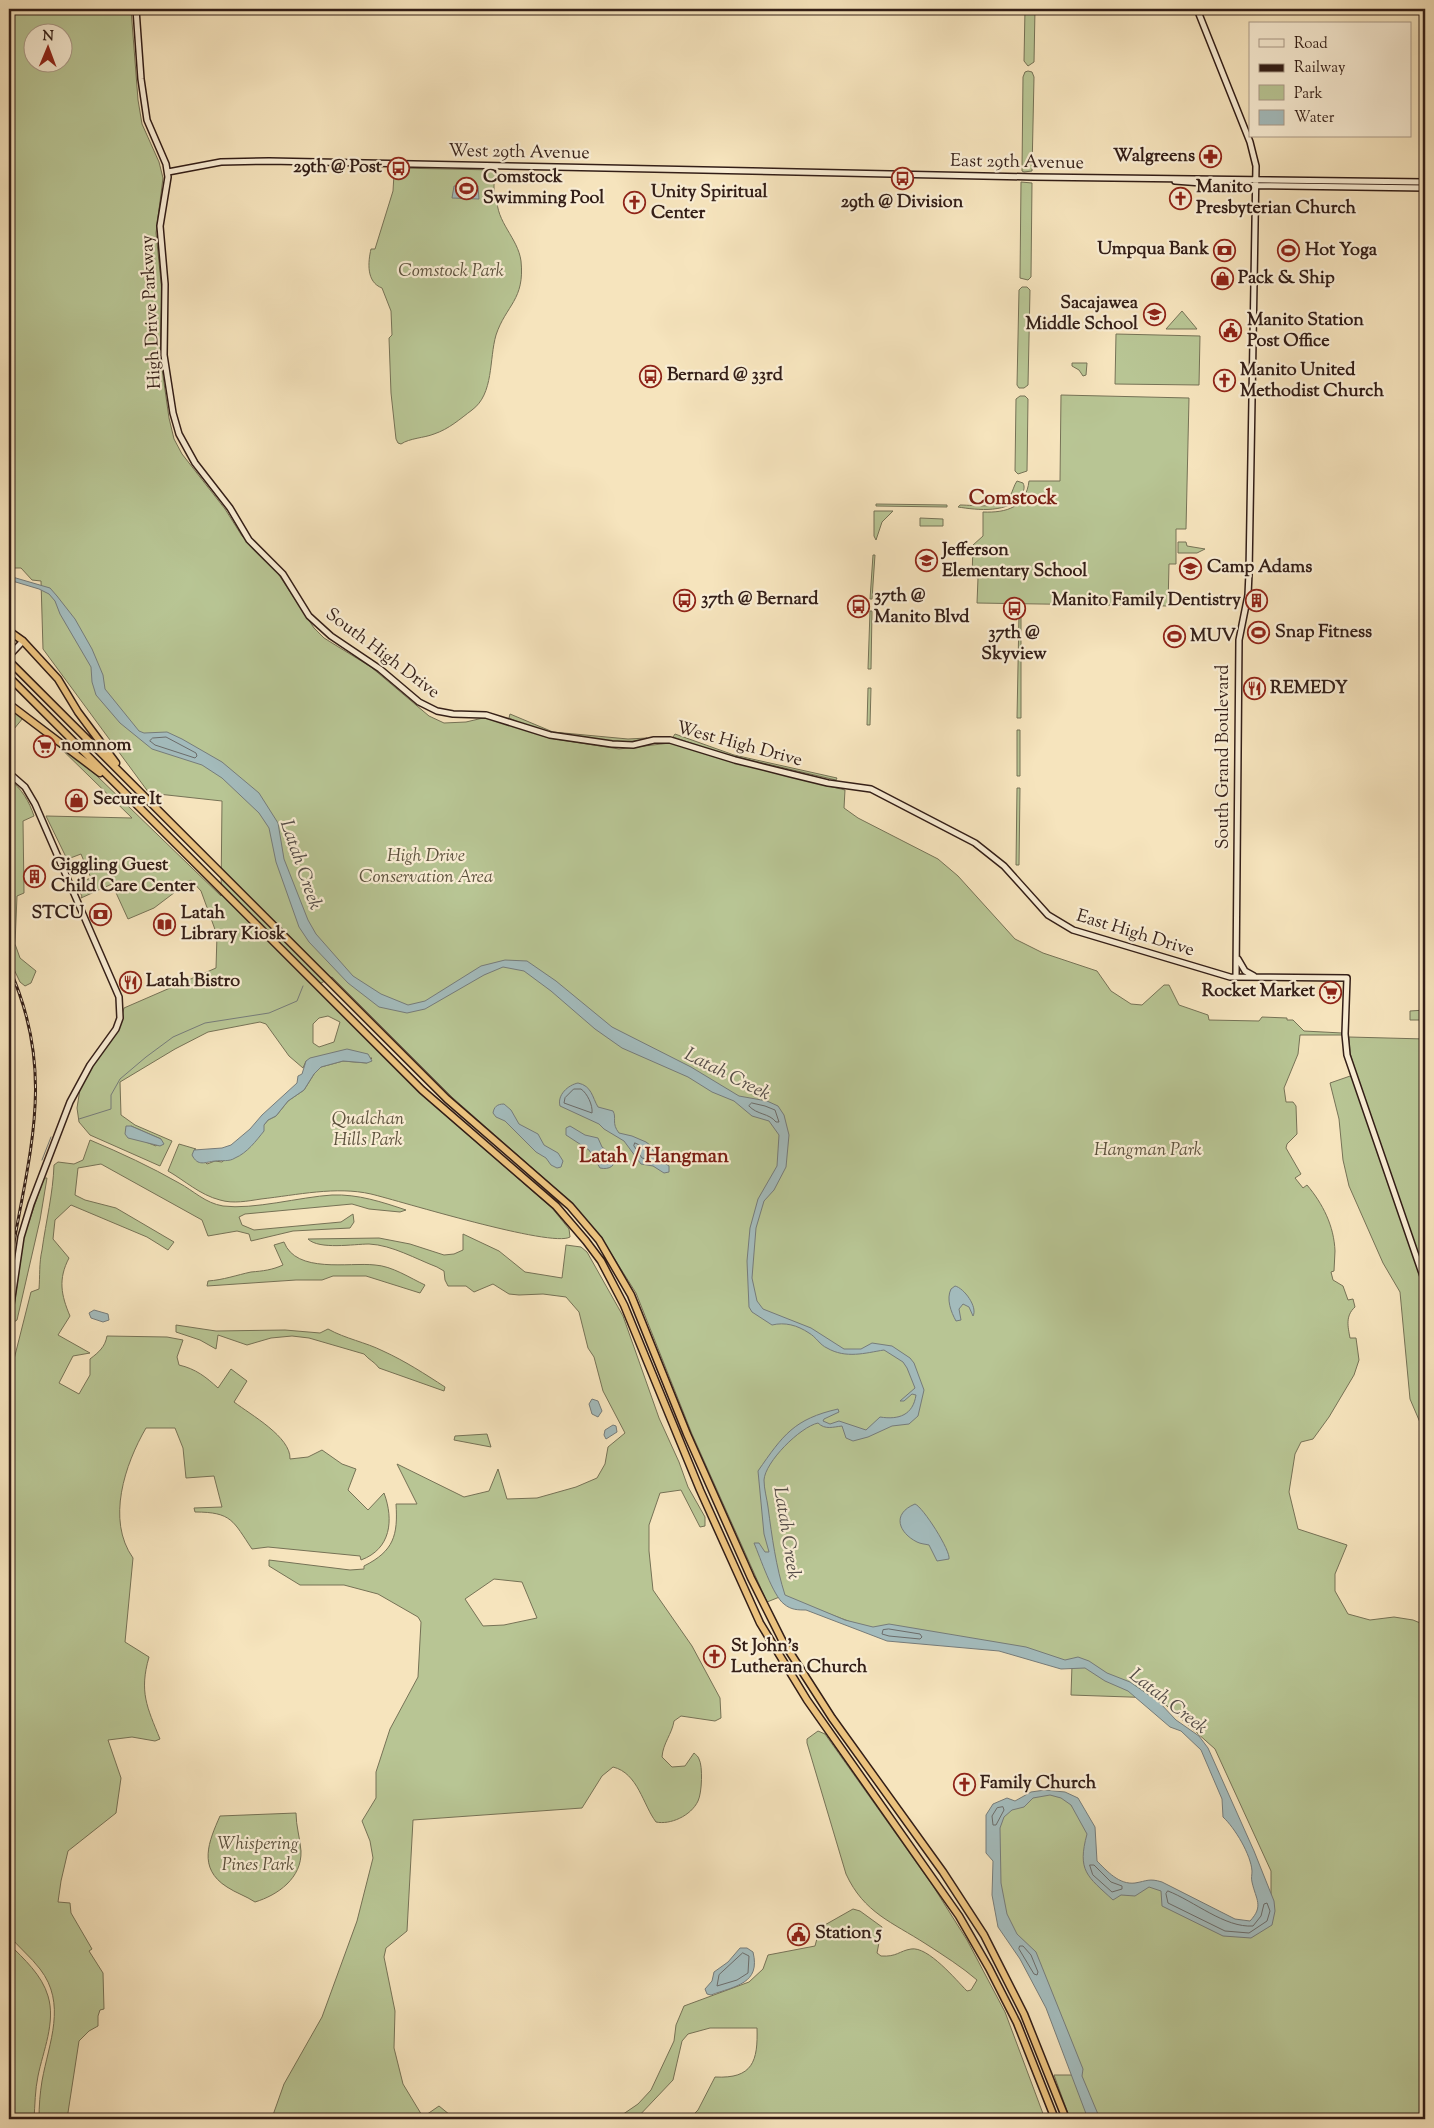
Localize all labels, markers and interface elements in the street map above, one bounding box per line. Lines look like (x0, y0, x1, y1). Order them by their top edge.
north arrow (22, 22, 72, 72)
legend (1249, 22, 1412, 138)
text: N (42, 27, 54, 47)
text: Road (1294, 34, 1328, 55)
text: Railway (1294, 58, 1346, 79)
text: Park (1294, 84, 1323, 105)
text: Water (1294, 108, 1335, 129)
street label: West 29th Avenue (448, 139, 590, 167)
place label: Walgreens (1113, 144, 1195, 170)
pharmacy icon: Walgreens (1199, 145, 1223, 169)
street label: East 29th Avenue (950, 149, 1084, 177)
place label: 29th @ Post (293, 155, 383, 181)
bus stop icon: 29th @ Post (386, 156, 410, 180)
place label: Comstock Swimming Pool (483, 165, 605, 212)
bus stop icon: 29th @ Division (890, 166, 914, 190)
place label: Manito Presbyterian Church (1196, 175, 1356, 222)
sports icon: Comstock Swimming Pool (455, 176, 479, 200)
place label: Unity Spiritual Center (651, 180, 769, 227)
church icon: Manito Presbyterian Church (1168, 186, 1192, 210)
place label: 29th @ Division (841, 190, 964, 216)
church icon: Unity Spiritual Center (623, 191, 647, 215)
street label: High Drive Parkway (135, 234, 169, 390)
place label: Umpqua Bank (1097, 237, 1209, 263)
bank icon: Umpqua Bank (1213, 238, 1237, 262)
place label: Hot Yoga (1305, 238, 1378, 264)
sports icon: Hot Yoga (1277, 239, 1301, 263)
park label: Comstock Park (398, 259, 504, 285)
place label: Pack & Ship (1238, 266, 1335, 292)
shop icon: Pack & Ship (1210, 267, 1234, 291)
place label: Sacajawea Middle School (1025, 291, 1139, 338)
school or university icon: Sacajawea Middle School (1142, 302, 1166, 326)
place label: Manito Station Post Office (1247, 308, 1364, 355)
public building icon: Manito Station Post Office (1219, 319, 1243, 343)
place label: Manito United Methodist Church (1240, 358, 1384, 405)
place label: Bernard @ 33rd (667, 363, 784, 389)
bus stop icon: Bernard @ 33rd (639, 364, 663, 388)
church icon: Manito United Methodist Church (1212, 369, 1236, 393)
district label: Comstock (969, 485, 1057, 514)
place label: Jefferson Elementary School (940, 538, 1088, 585)
school or university icon: Jefferson Elementary School (914, 549, 938, 573)
place label: Camp Adams (1207, 555, 1312, 581)
school or university icon: Camp Adams (1179, 556, 1203, 580)
place label: 37th @ Manito Blvd (874, 584, 970, 631)
place label: 37th @ Bernard (701, 587, 819, 613)
bus stop icon: 37th @ Bernard (673, 588, 697, 612)
place label: Manito Family Dentistry (1052, 588, 1241, 614)
building icon: Manito Family Dentistry (1245, 589, 1269, 613)
bus stop icon: 37th @ Manito Blvd (846, 595, 870, 619)
bus stop icon: 37th @ Skyview (1002, 597, 1026, 621)
street label: South High Drive (319, 602, 445, 706)
place label: Snap Fitness (1275, 620, 1372, 646)
place label: 37th @ Skyview (981, 621, 1047, 668)
sports icon: Snap Fitness (1247, 621, 1271, 645)
place label: MUV (1190, 624, 1236, 650)
sports icon: MUV (1162, 625, 1186, 649)
street label: South Grand Boulevard (1211, 665, 1237, 849)
place label: REMEDY (1270, 676, 1348, 702)
restaurant icon: REMEDY (1242, 677, 1266, 701)
street label: West High Drive (673, 716, 805, 774)
place label: nomnom (61, 733, 131, 759)
supermarket icon: nomnom (33, 734, 57, 758)
place label: Secure It (93, 787, 162, 813)
shop icon: Secure It (65, 788, 89, 812)
water label: Latah Creek (272, 816, 328, 914)
park label: High Drive Conservation Area (359, 844, 493, 891)
place label: Giggling Guest Child Care Center (51, 853, 196, 900)
building icon: Giggling Guest Child Care Center (23, 864, 47, 888)
place label: STCU (31, 901, 84, 927)
place label: Latah Library Kiosk (181, 901, 286, 948)
bank icon: STCU (88, 902, 112, 926)
street label: East High Drive (1073, 904, 1197, 964)
library icon: Latah Library Kiosk (153, 912, 177, 936)
place label: Latah Bistro (146, 969, 240, 995)
restaurant icon: Latah Bistro (118, 970, 142, 994)
place label: Rocket Market (1202, 979, 1316, 1005)
supermarket icon: Rocket Market (1319, 980, 1343, 1004)
water label: Latah Creek (679, 1042, 775, 1108)
park label: Qualchan Hills Park (332, 1107, 405, 1154)
park label: Hangman Park (1094, 1138, 1202, 1164)
district label: Latah / Hangman (579, 1143, 729, 1172)
water label: Latah Creek (765, 1485, 807, 1582)
place label: St John's Lutheran Church (731, 1634, 868, 1681)
church icon: St John's Lutheran Church (703, 1645, 727, 1669)
water label: Latah Creek (1123, 1663, 1214, 1742)
place label: Family Church (980, 1771, 1097, 1797)
church icon: Family Church (952, 1772, 976, 1796)
park label: Whispering Pines Park (217, 1832, 299, 1879)
place label: Station 5 (815, 1921, 882, 1947)
public building icon: Station 5 (787, 1922, 811, 1946)

